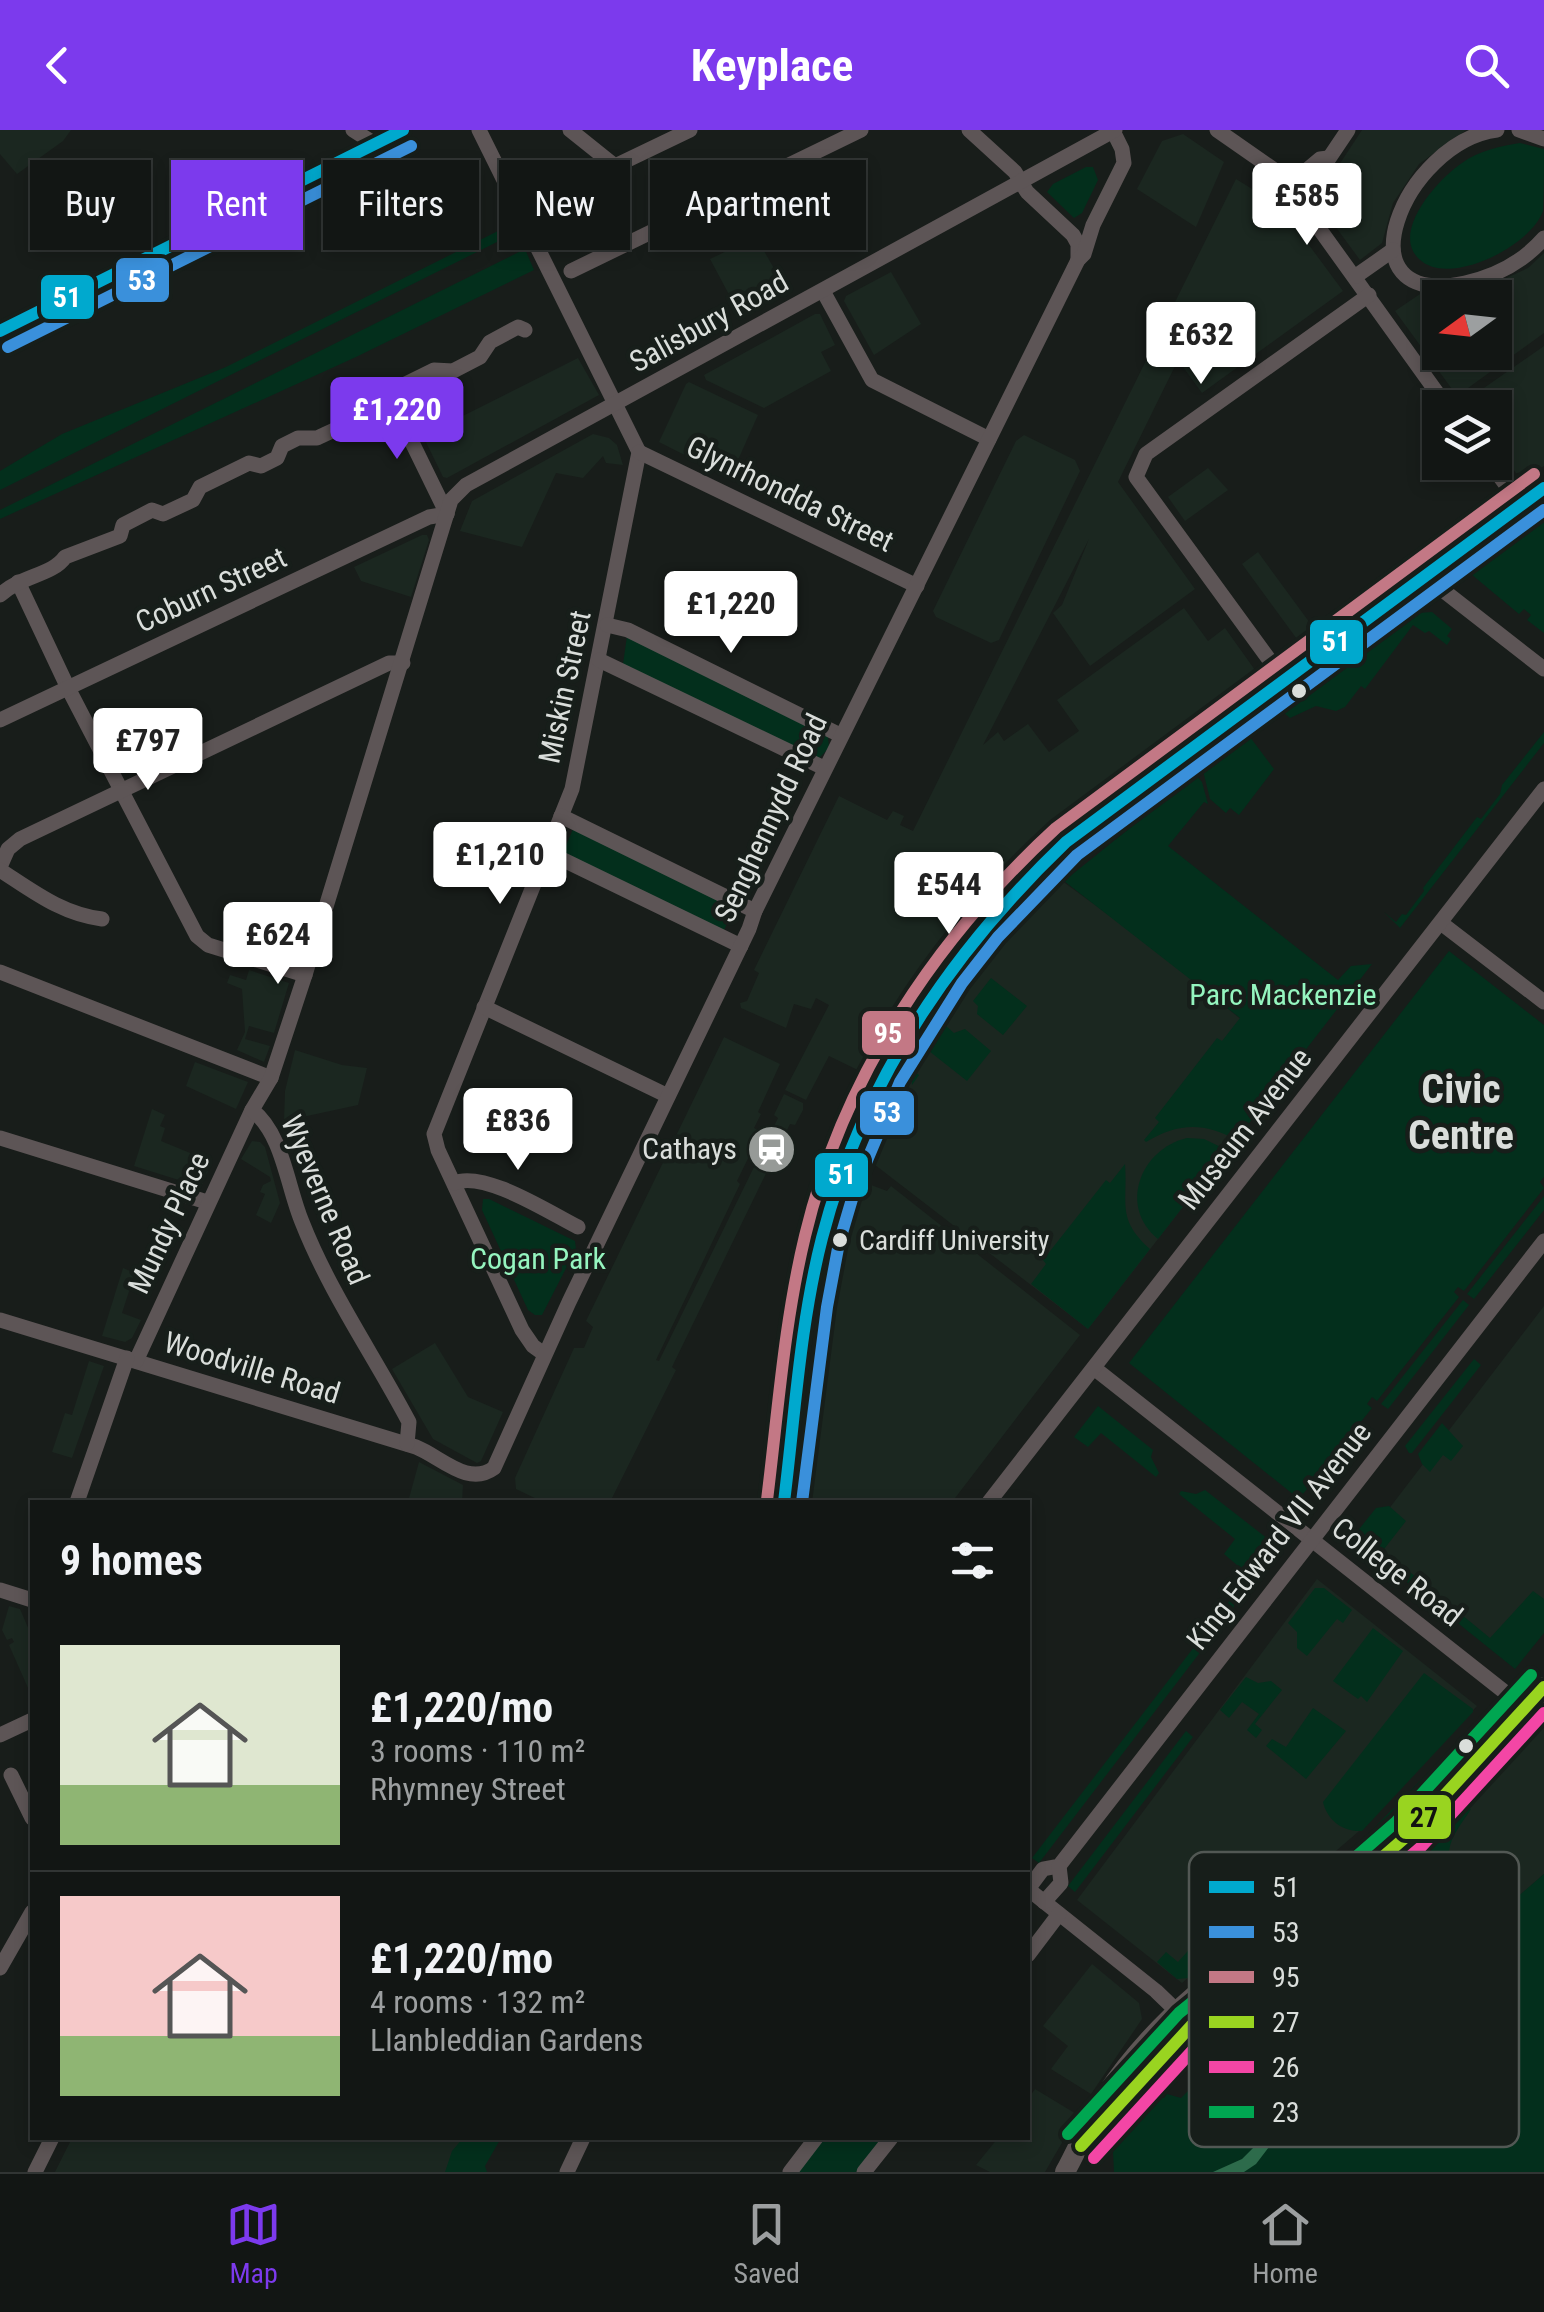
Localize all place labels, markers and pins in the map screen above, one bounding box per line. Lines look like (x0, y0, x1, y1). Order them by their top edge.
pin: £585 (1248, 163, 1366, 248)
pin: £632 (1142, 302, 1260, 387)
pin: £1,220 (316, 377, 478, 462)
pin: £1,220 (650, 571, 812, 656)
unlabelled marker (1289, 681, 1309, 701)
pin: £797 (89, 708, 207, 793)
pin: £1,210 (419, 822, 581, 907)
pin: £544 (890, 852, 1008, 937)
pin: £624 (219, 902, 337, 987)
pin: £836 (459, 1088, 577, 1173)
station icon: Cathays (746, 1123, 798, 1175)
place label: Cathays (642, 1131, 737, 1166)
place label: Cardiff University (859, 1224, 1050, 1257)
marker: Cardiff University (830, 1230, 850, 1250)
unlabelled marker (1456, 1736, 1476, 1756)

